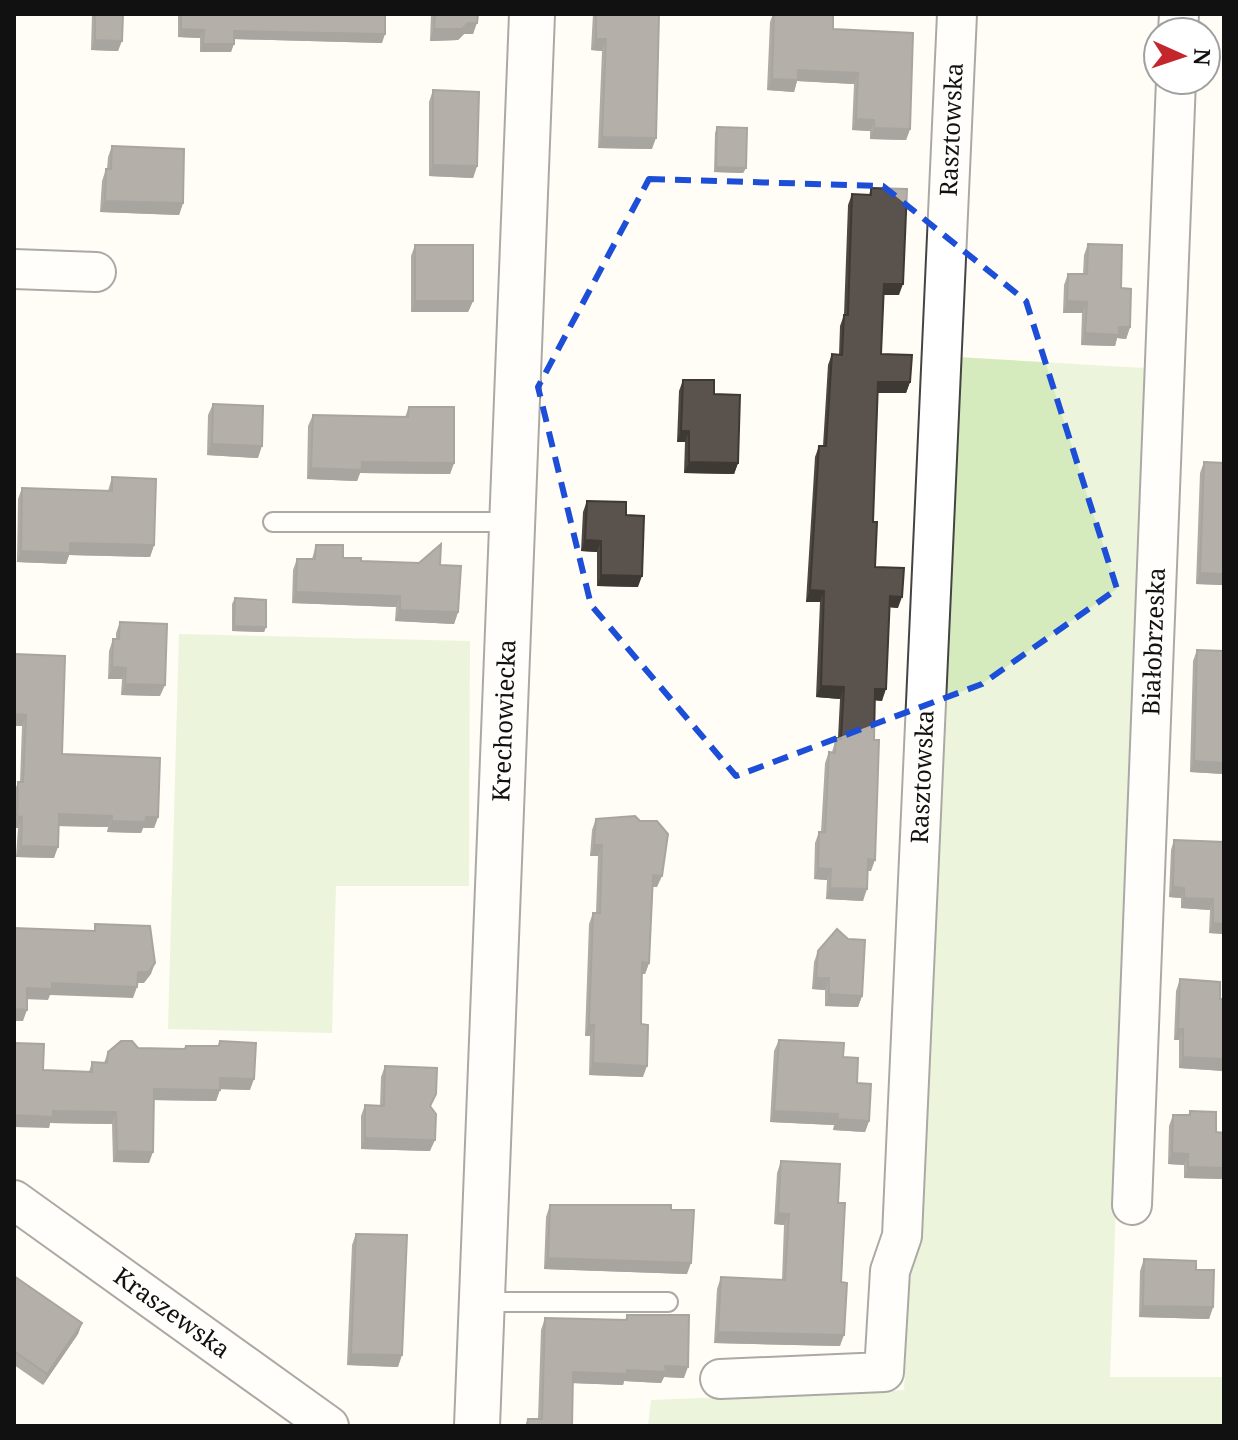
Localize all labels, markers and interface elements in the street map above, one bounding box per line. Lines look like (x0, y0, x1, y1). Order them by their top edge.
north arrow (1142, 16, 1222, 96)
text: N (1188, 48, 1218, 67)
street label: Rasztowska (931, 62, 970, 197)
street label: Białobrzeska (1133, 567, 1172, 716)
street label: Krechowiecka (483, 639, 523, 802)
street label: Rasztowska (902, 709, 941, 844)
street label: Kraszewska (108, 1259, 237, 1365)

